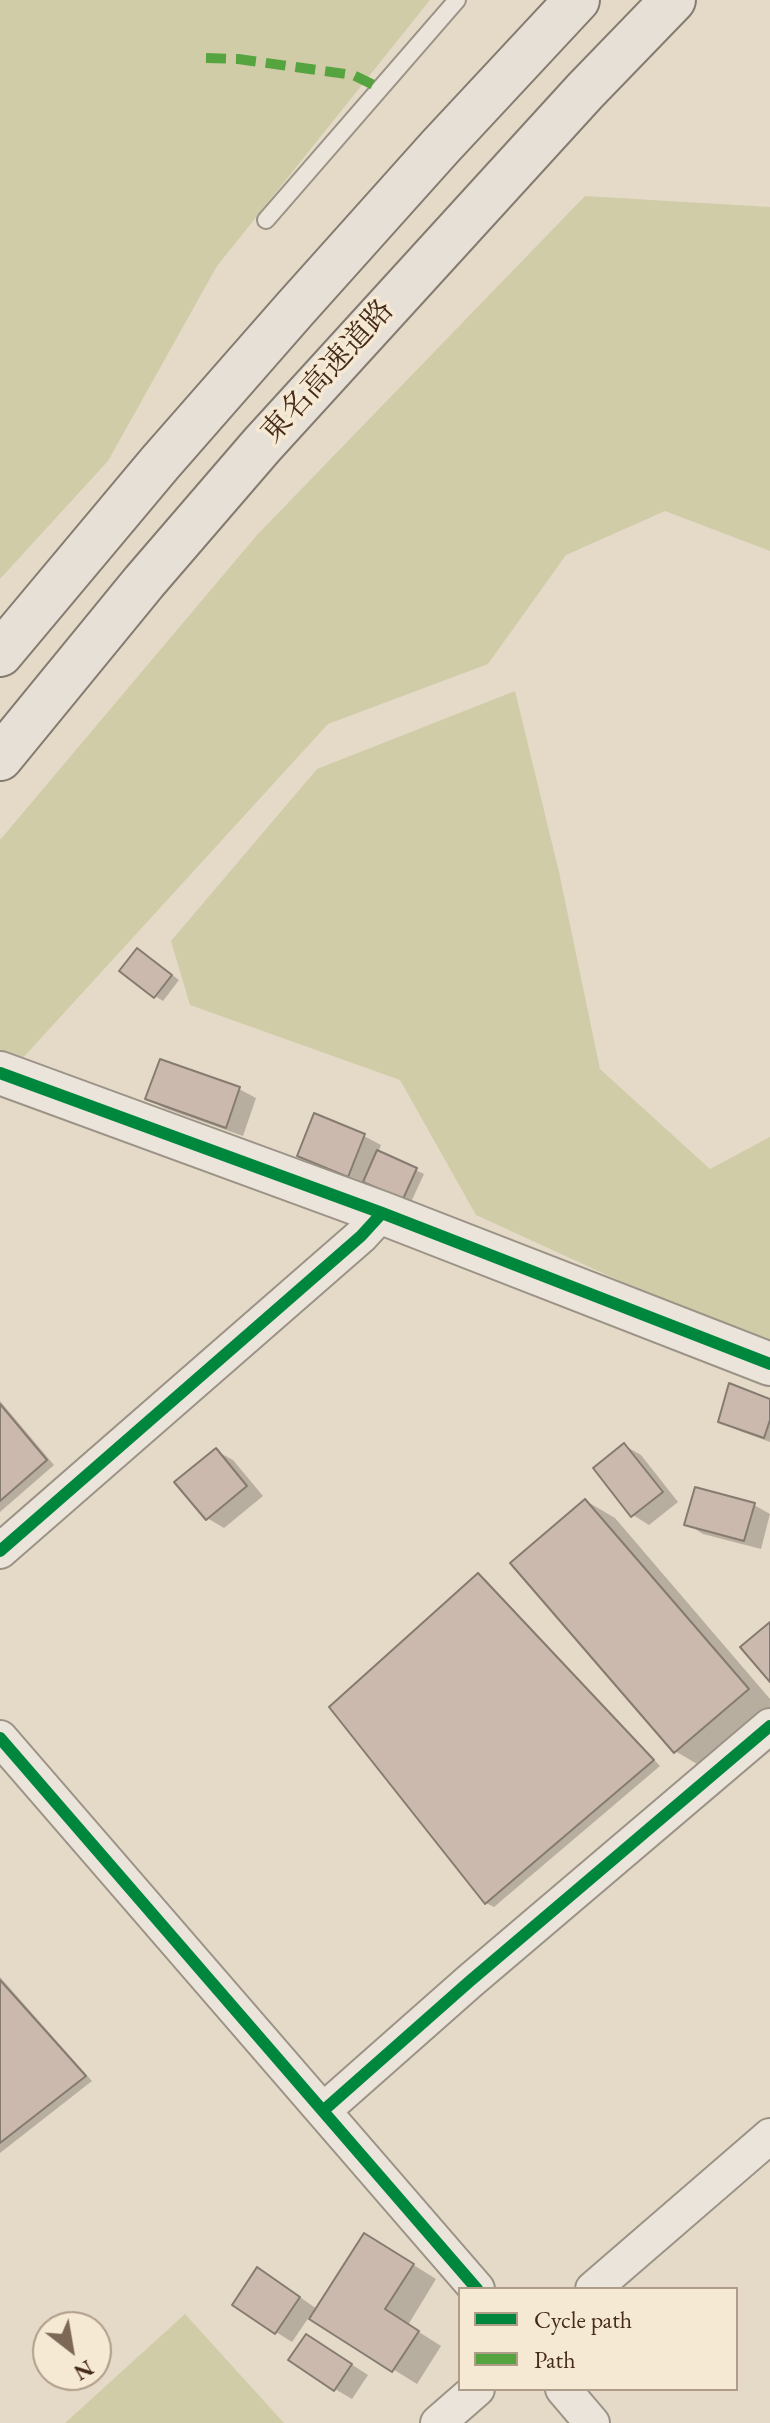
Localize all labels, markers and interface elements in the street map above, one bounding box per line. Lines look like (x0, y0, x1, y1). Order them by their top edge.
street label: 東名高速道路 (254, 293, 402, 451)
legend (458, 2287, 738, 2391)
text: Cycle path (534, 2304, 632, 2335)
north arrow (32, 2311, 112, 2391)
text: Path (534, 2344, 576, 2375)
text: N (68, 2353, 99, 2387)

